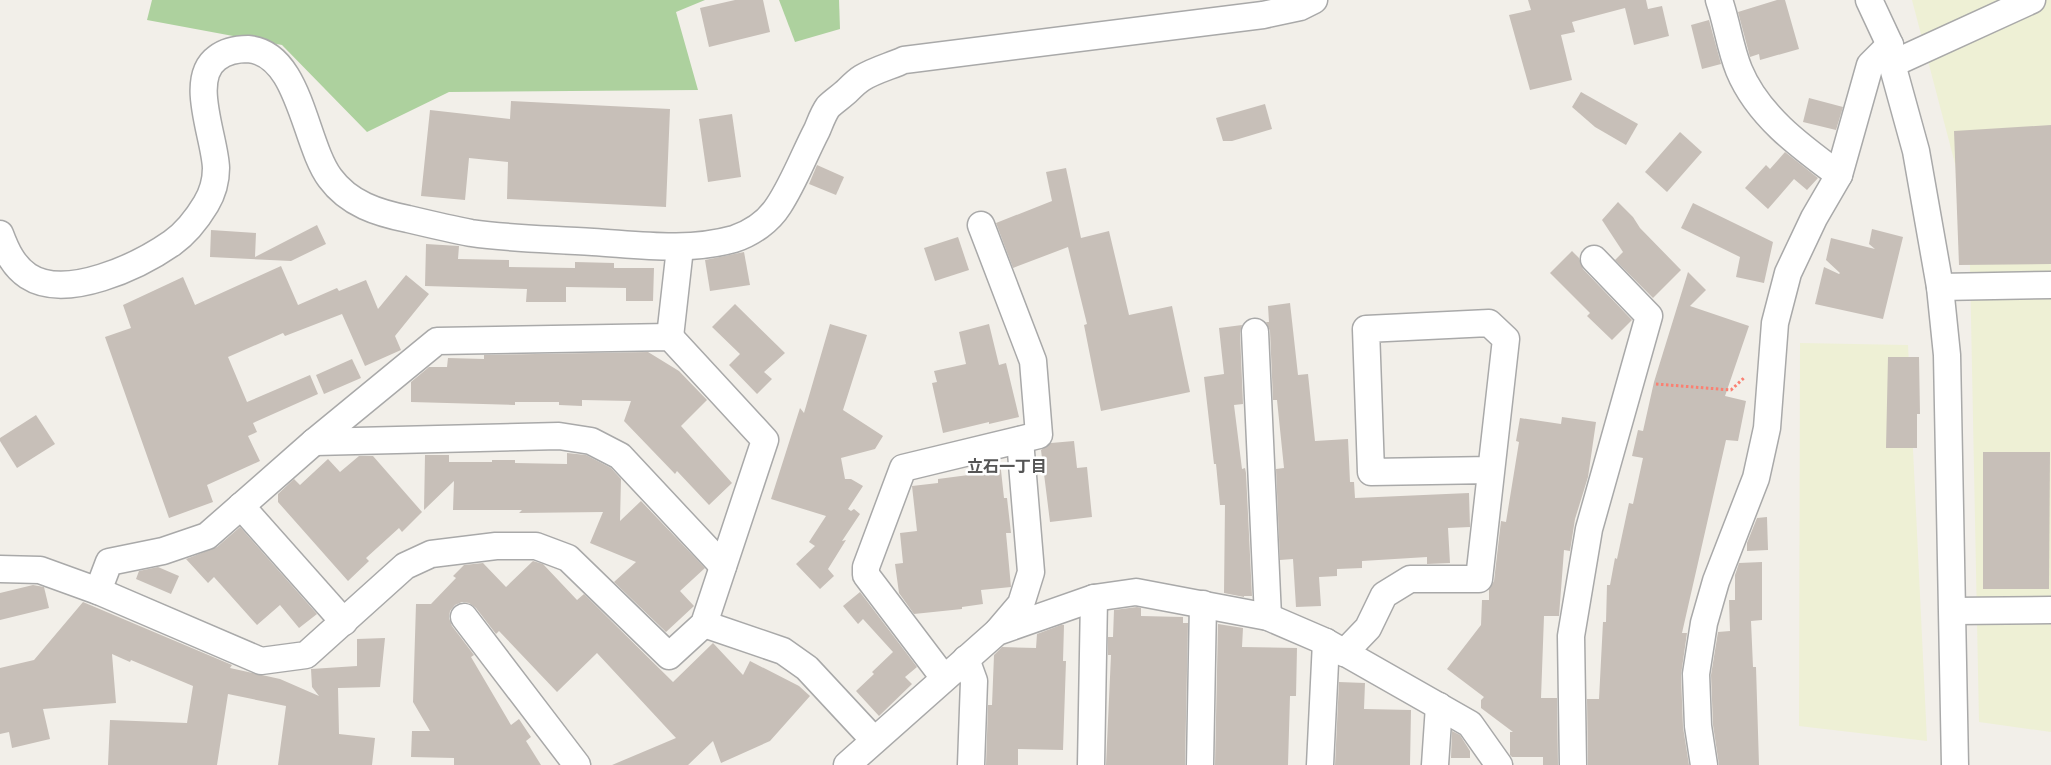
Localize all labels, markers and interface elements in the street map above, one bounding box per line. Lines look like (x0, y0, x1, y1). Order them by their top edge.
district label: 立石一丁目 (967, 456, 1047, 476)

